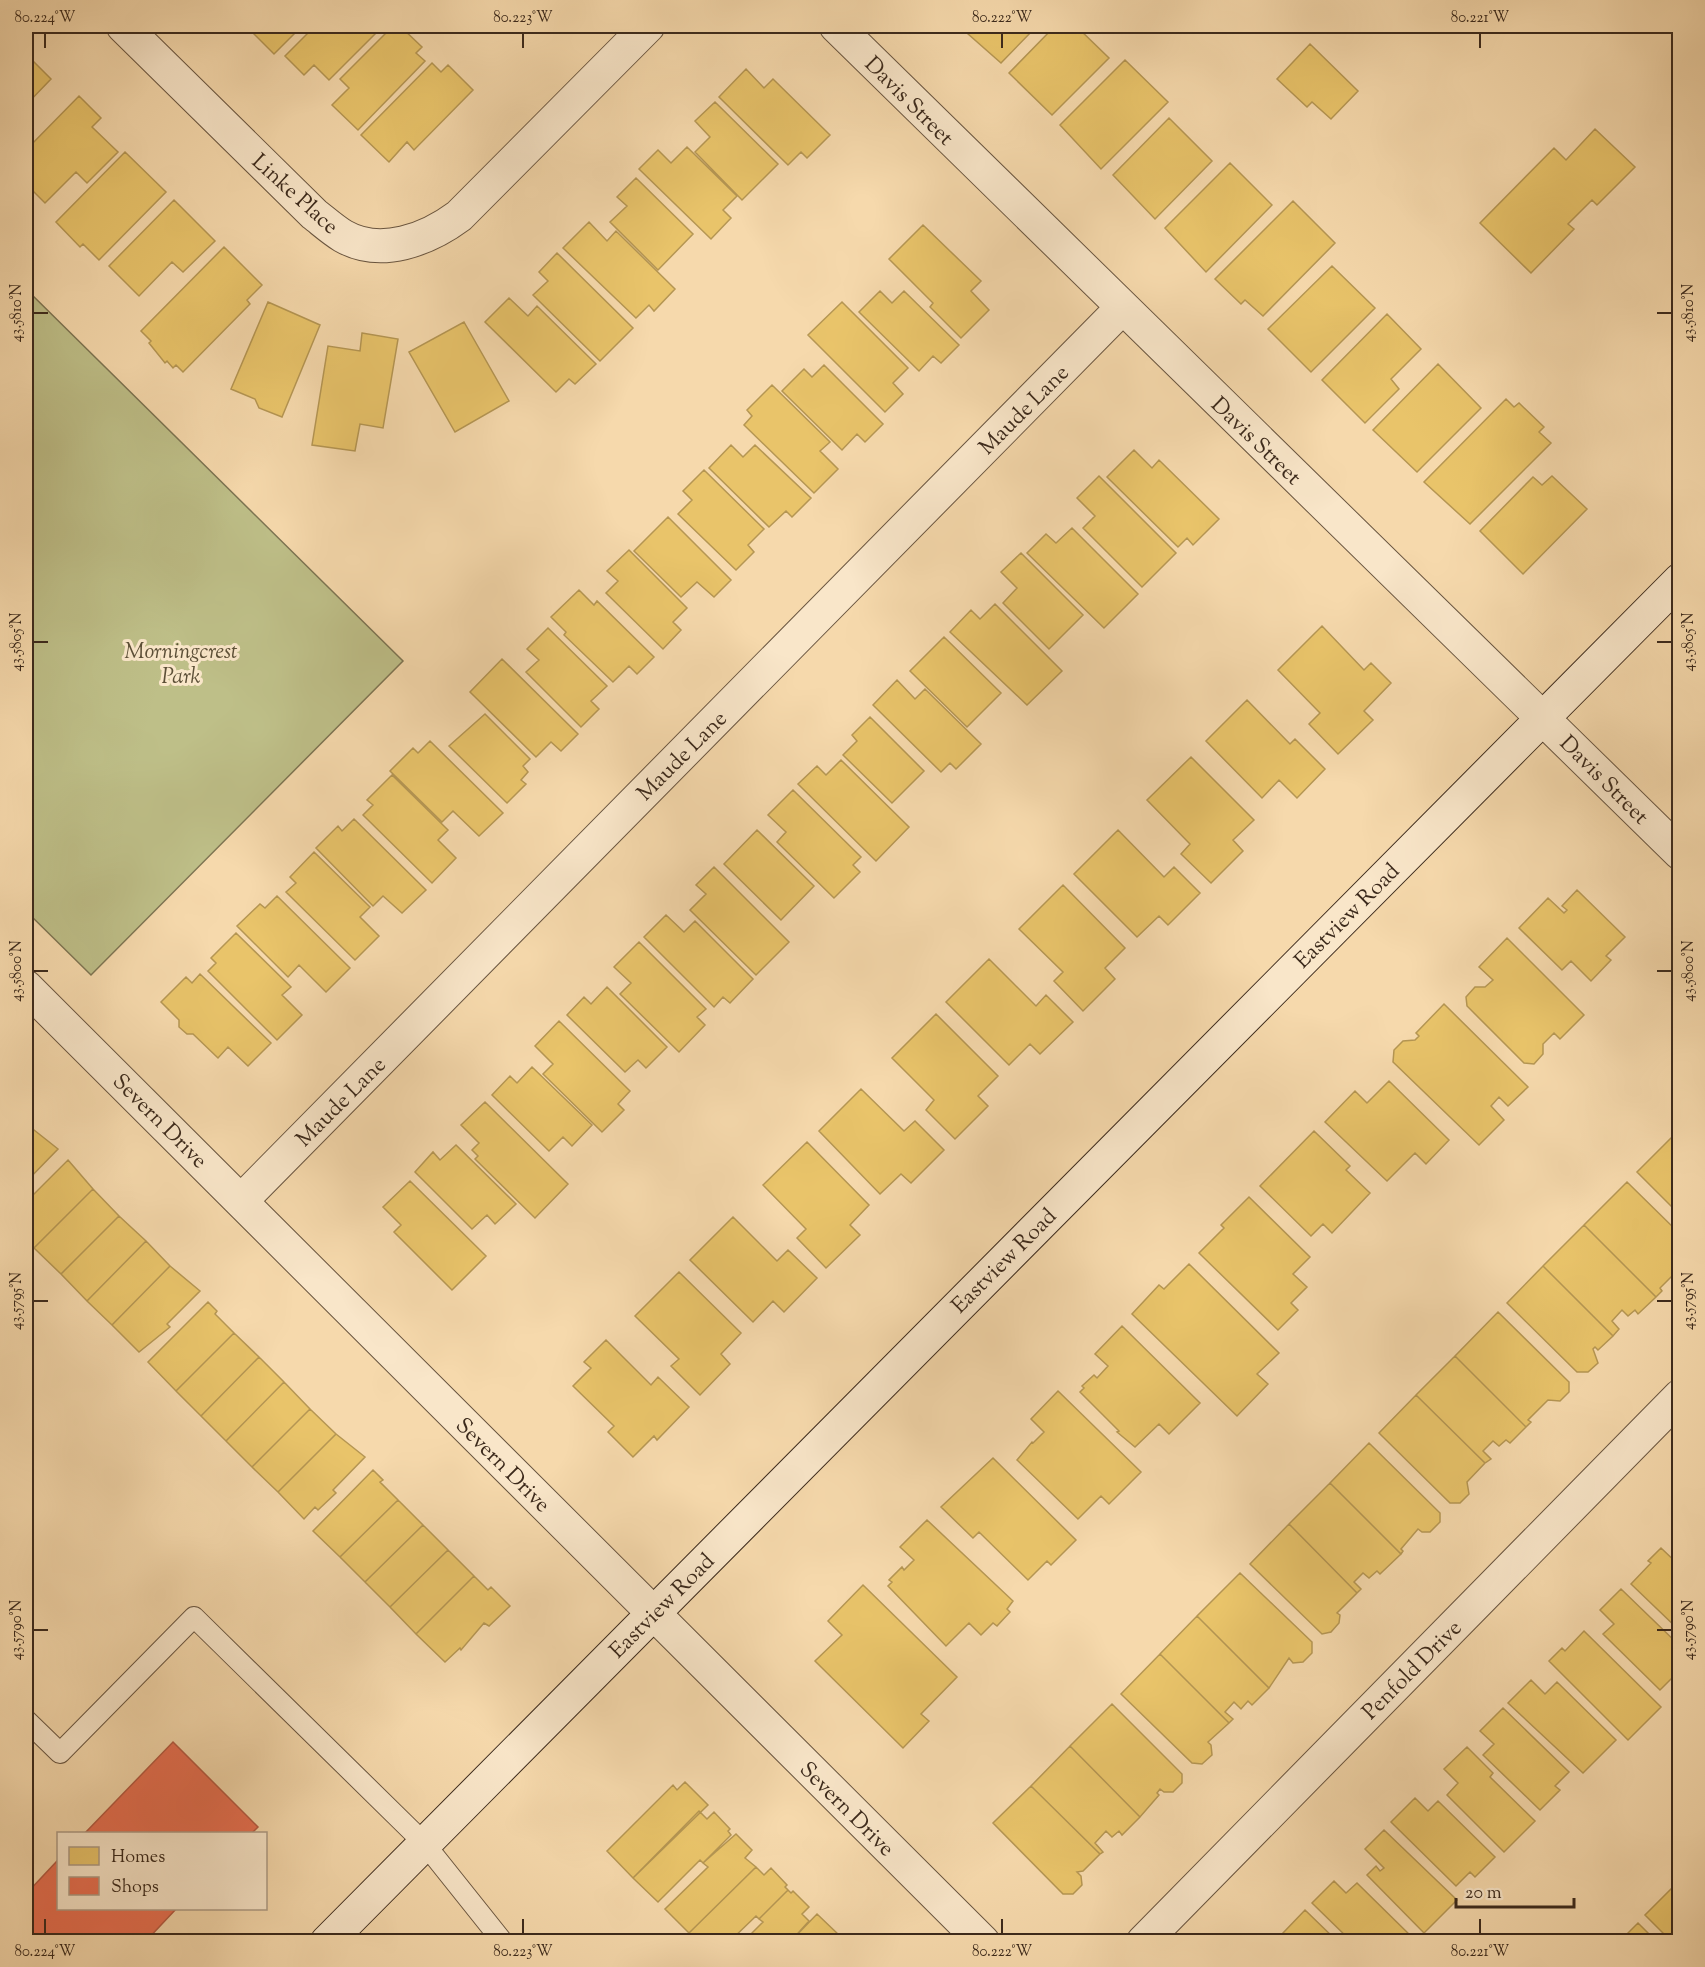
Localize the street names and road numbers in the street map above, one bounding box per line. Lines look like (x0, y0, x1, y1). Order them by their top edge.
street label: Davis Street (856, 50, 960, 154)
street label: Linke Place (243, 147, 345, 243)
street label: Maude Lane (973, 359, 1078, 464)
street label: Davis Street (1202, 391, 1308, 494)
street label: Maude Lane (631, 705, 736, 810)
street label: Davis Street (1551, 729, 1655, 833)
street label: Eastview Road (1288, 857, 1408, 977)
street label: Maude Lane (290, 1051, 395, 1156)
street label: Severn Drive (104, 1067, 214, 1177)
street label: Eastview Road (945, 1202, 1065, 1322)
street label: Severn Drive (447, 1411, 557, 1521)
street label: Eastview Road (603, 1547, 723, 1667)
street label: Penfold Drive (1356, 1614, 1470, 1728)
street label: Severn Drive (791, 1755, 901, 1865)

